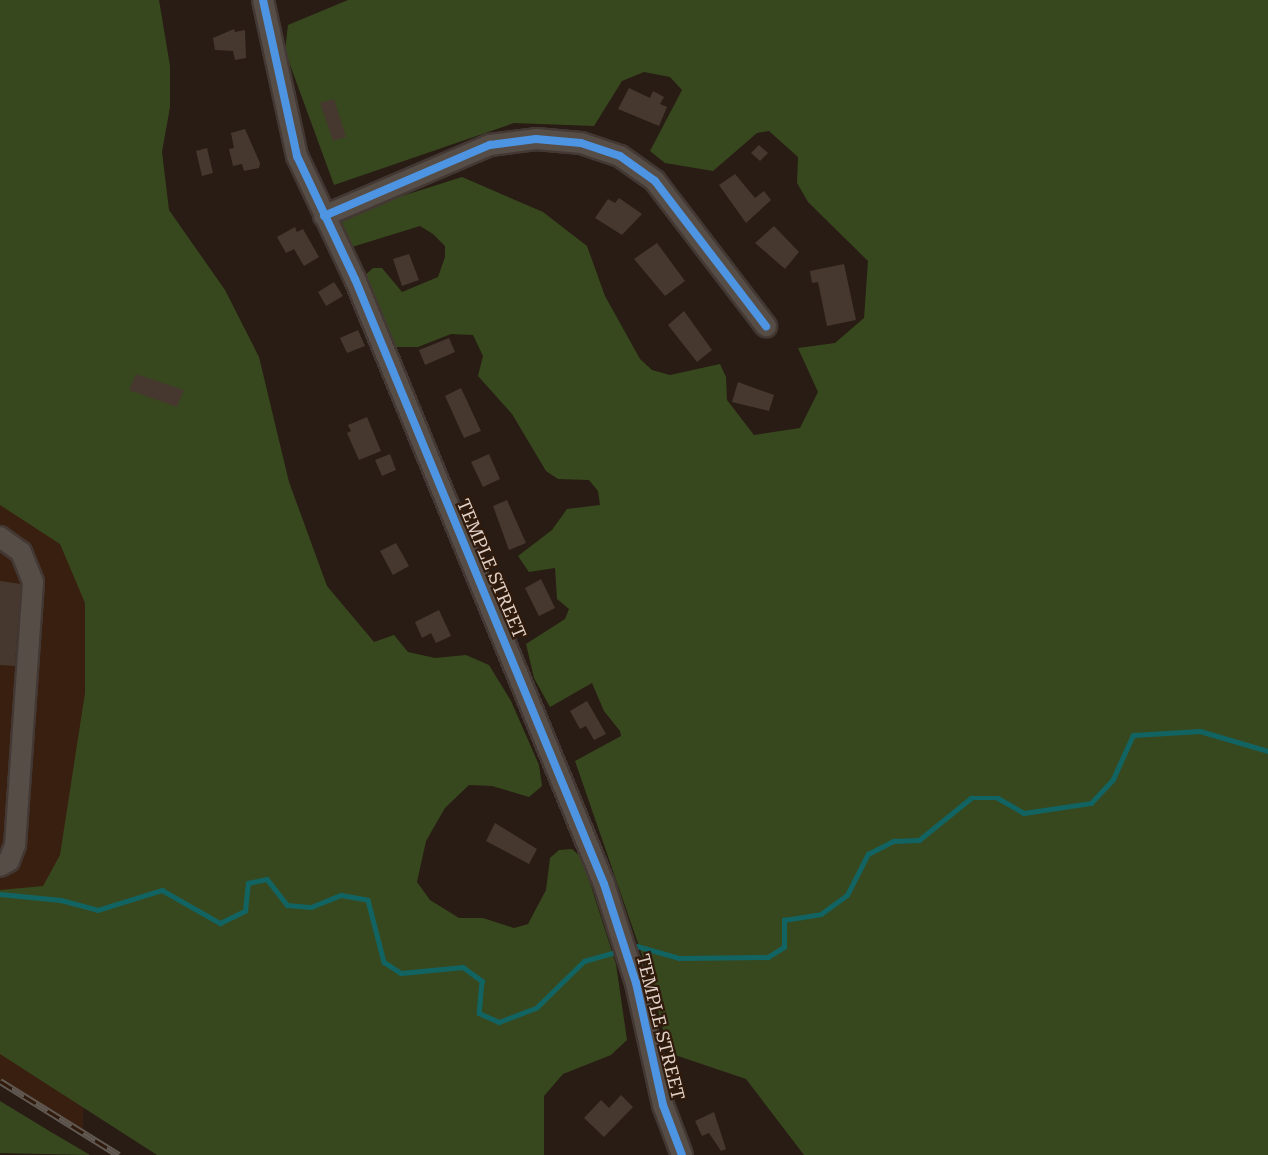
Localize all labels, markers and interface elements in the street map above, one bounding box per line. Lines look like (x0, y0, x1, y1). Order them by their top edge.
street label: TEMPLE STREET (452, 496, 530, 642)
street label: TEMPLE STREET (631, 952, 689, 1102)

